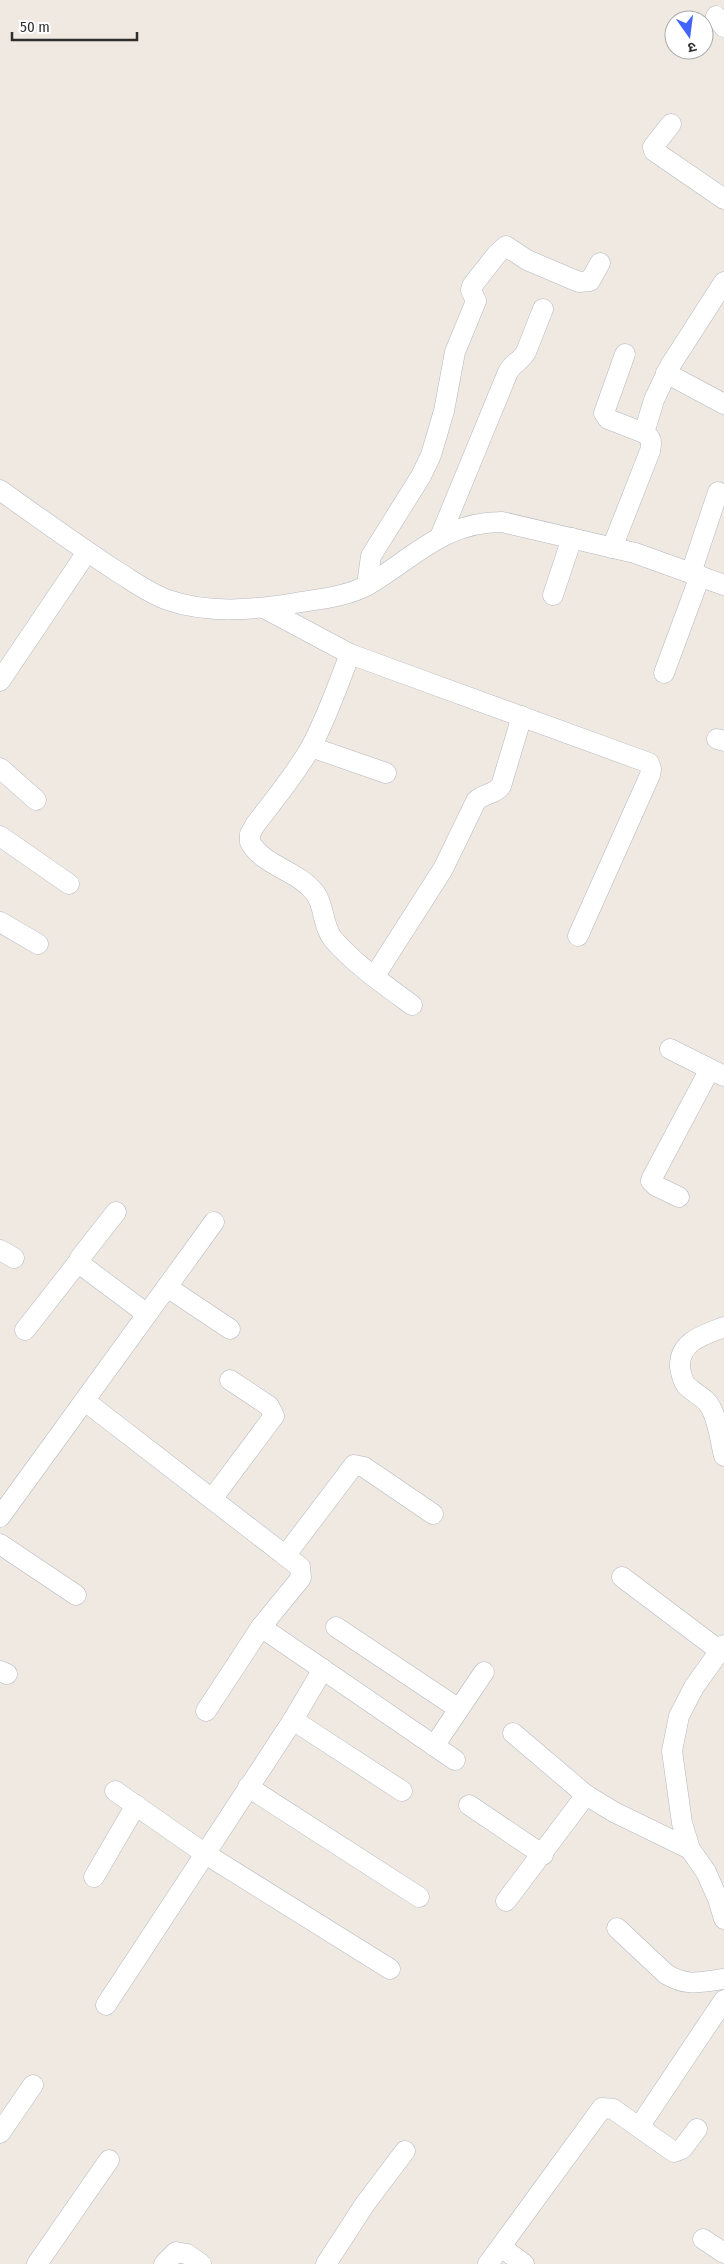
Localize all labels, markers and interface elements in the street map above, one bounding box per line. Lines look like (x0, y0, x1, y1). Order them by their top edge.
scale bar (12, 10, 138, 42)
north arrow (664, 10, 714, 60)
text: 50 m (20, 18, 50, 36)
text: उ (685, 38, 698, 57)

